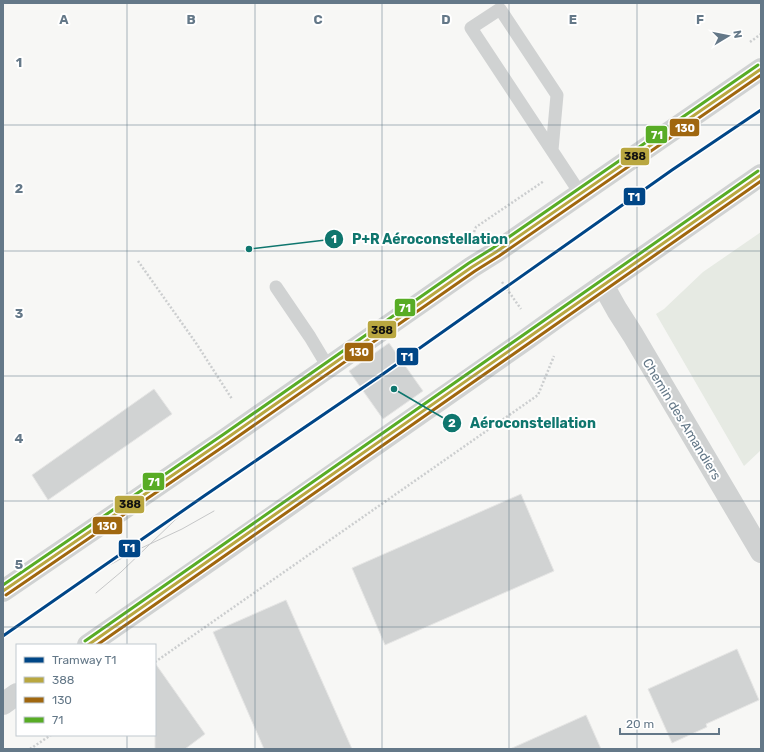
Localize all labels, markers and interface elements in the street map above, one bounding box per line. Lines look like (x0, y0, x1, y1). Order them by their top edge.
text: A (59, 12, 69, 27)
text: B (186, 12, 196, 27)
text: C (313, 12, 323, 27)
text: D (441, 12, 451, 27)
text: E (569, 12, 577, 27)
text: F (696, 12, 704, 27)
north arrow (708, 16, 748, 56)
text: N (730, 29, 744, 39)
text: 1 (16, 55, 22, 70)
line badge: 130 (669, 118, 700, 137)
text: 130 (675, 122, 695, 135)
line badge: 71 (645, 125, 668, 144)
text: 71 (651, 129, 663, 142)
line badge: 388 (620, 147, 650, 166)
text: 388 (624, 150, 646, 163)
text: 2 (15, 181, 23, 196)
line badge: T1 (623, 187, 646, 206)
text: T1 (628, 191, 640, 204)
callout: P+R Aéroconstellation (324, 226, 516, 252)
text: P+R Aéroconstellation (352, 231, 508, 248)
text: 1 (331, 232, 337, 246)
line badge: 71 (394, 298, 416, 317)
text: 71 (399, 302, 411, 315)
text: 3 (15, 306, 24, 321)
line badge: 388 (367, 320, 397, 339)
text: 388 (371, 324, 393, 337)
line badge: 130 (344, 342, 374, 362)
text: 130 (349, 346, 369, 359)
line badge: T1 (396, 347, 419, 366)
text: T1 (401, 351, 413, 364)
street label: Chemin des Amandiers (640, 355, 724, 483)
callout: Aéroconstellation (442, 410, 604, 436)
text: Aéroconstellation (470, 415, 596, 432)
text: 2 (448, 416, 456, 430)
text: 4 (15, 431, 24, 446)
line badge: 71 (142, 472, 165, 491)
text: 71 (148, 476, 160, 489)
line badge: 388 (114, 495, 145, 514)
text: 388 (119, 498, 141, 511)
line badge: 130 (92, 516, 123, 535)
text: 130 (97, 520, 117, 533)
line badge: T1 (118, 539, 141, 558)
text: T1 (123, 542, 135, 555)
text: 5 (15, 557, 23, 572)
legend (16, 644, 156, 736)
text: Tramway T1 (52, 653, 116, 667)
text: 388 (52, 673, 74, 687)
text: 130 (52, 693, 72, 707)
scale bar (620, 710, 719, 736)
text: 71 (52, 713, 63, 727)
text: 20 m (626, 717, 654, 731)

